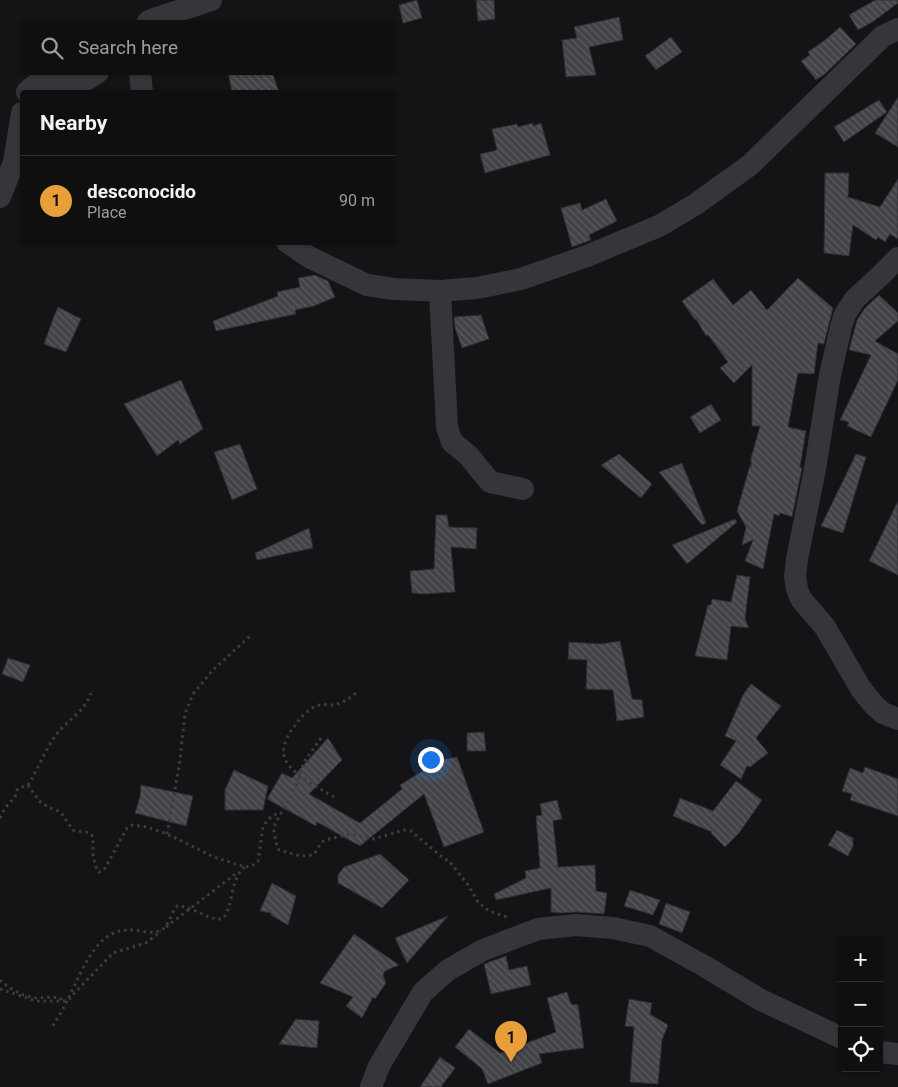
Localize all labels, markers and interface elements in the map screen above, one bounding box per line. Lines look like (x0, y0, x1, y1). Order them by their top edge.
search box (20, 20, 395, 75)
icon: search (38, 34, 66, 62)
text: Search here (78, 36, 178, 59)
text: Nearby (40, 111, 107, 135)
text: desconocido (87, 180, 196, 203)
text: 1 (51, 191, 61, 210)
text: 90 m (339, 191, 375, 210)
text: Place (87, 203, 127, 222)
your location (418, 747, 444, 773)
map controls (838, 937, 883, 1072)
button: + (838, 937, 883, 982)
button: − (838, 982, 883, 1027)
pin: 1 (495, 1021, 527, 1062)
button: locate (838, 1027, 883, 1072)

